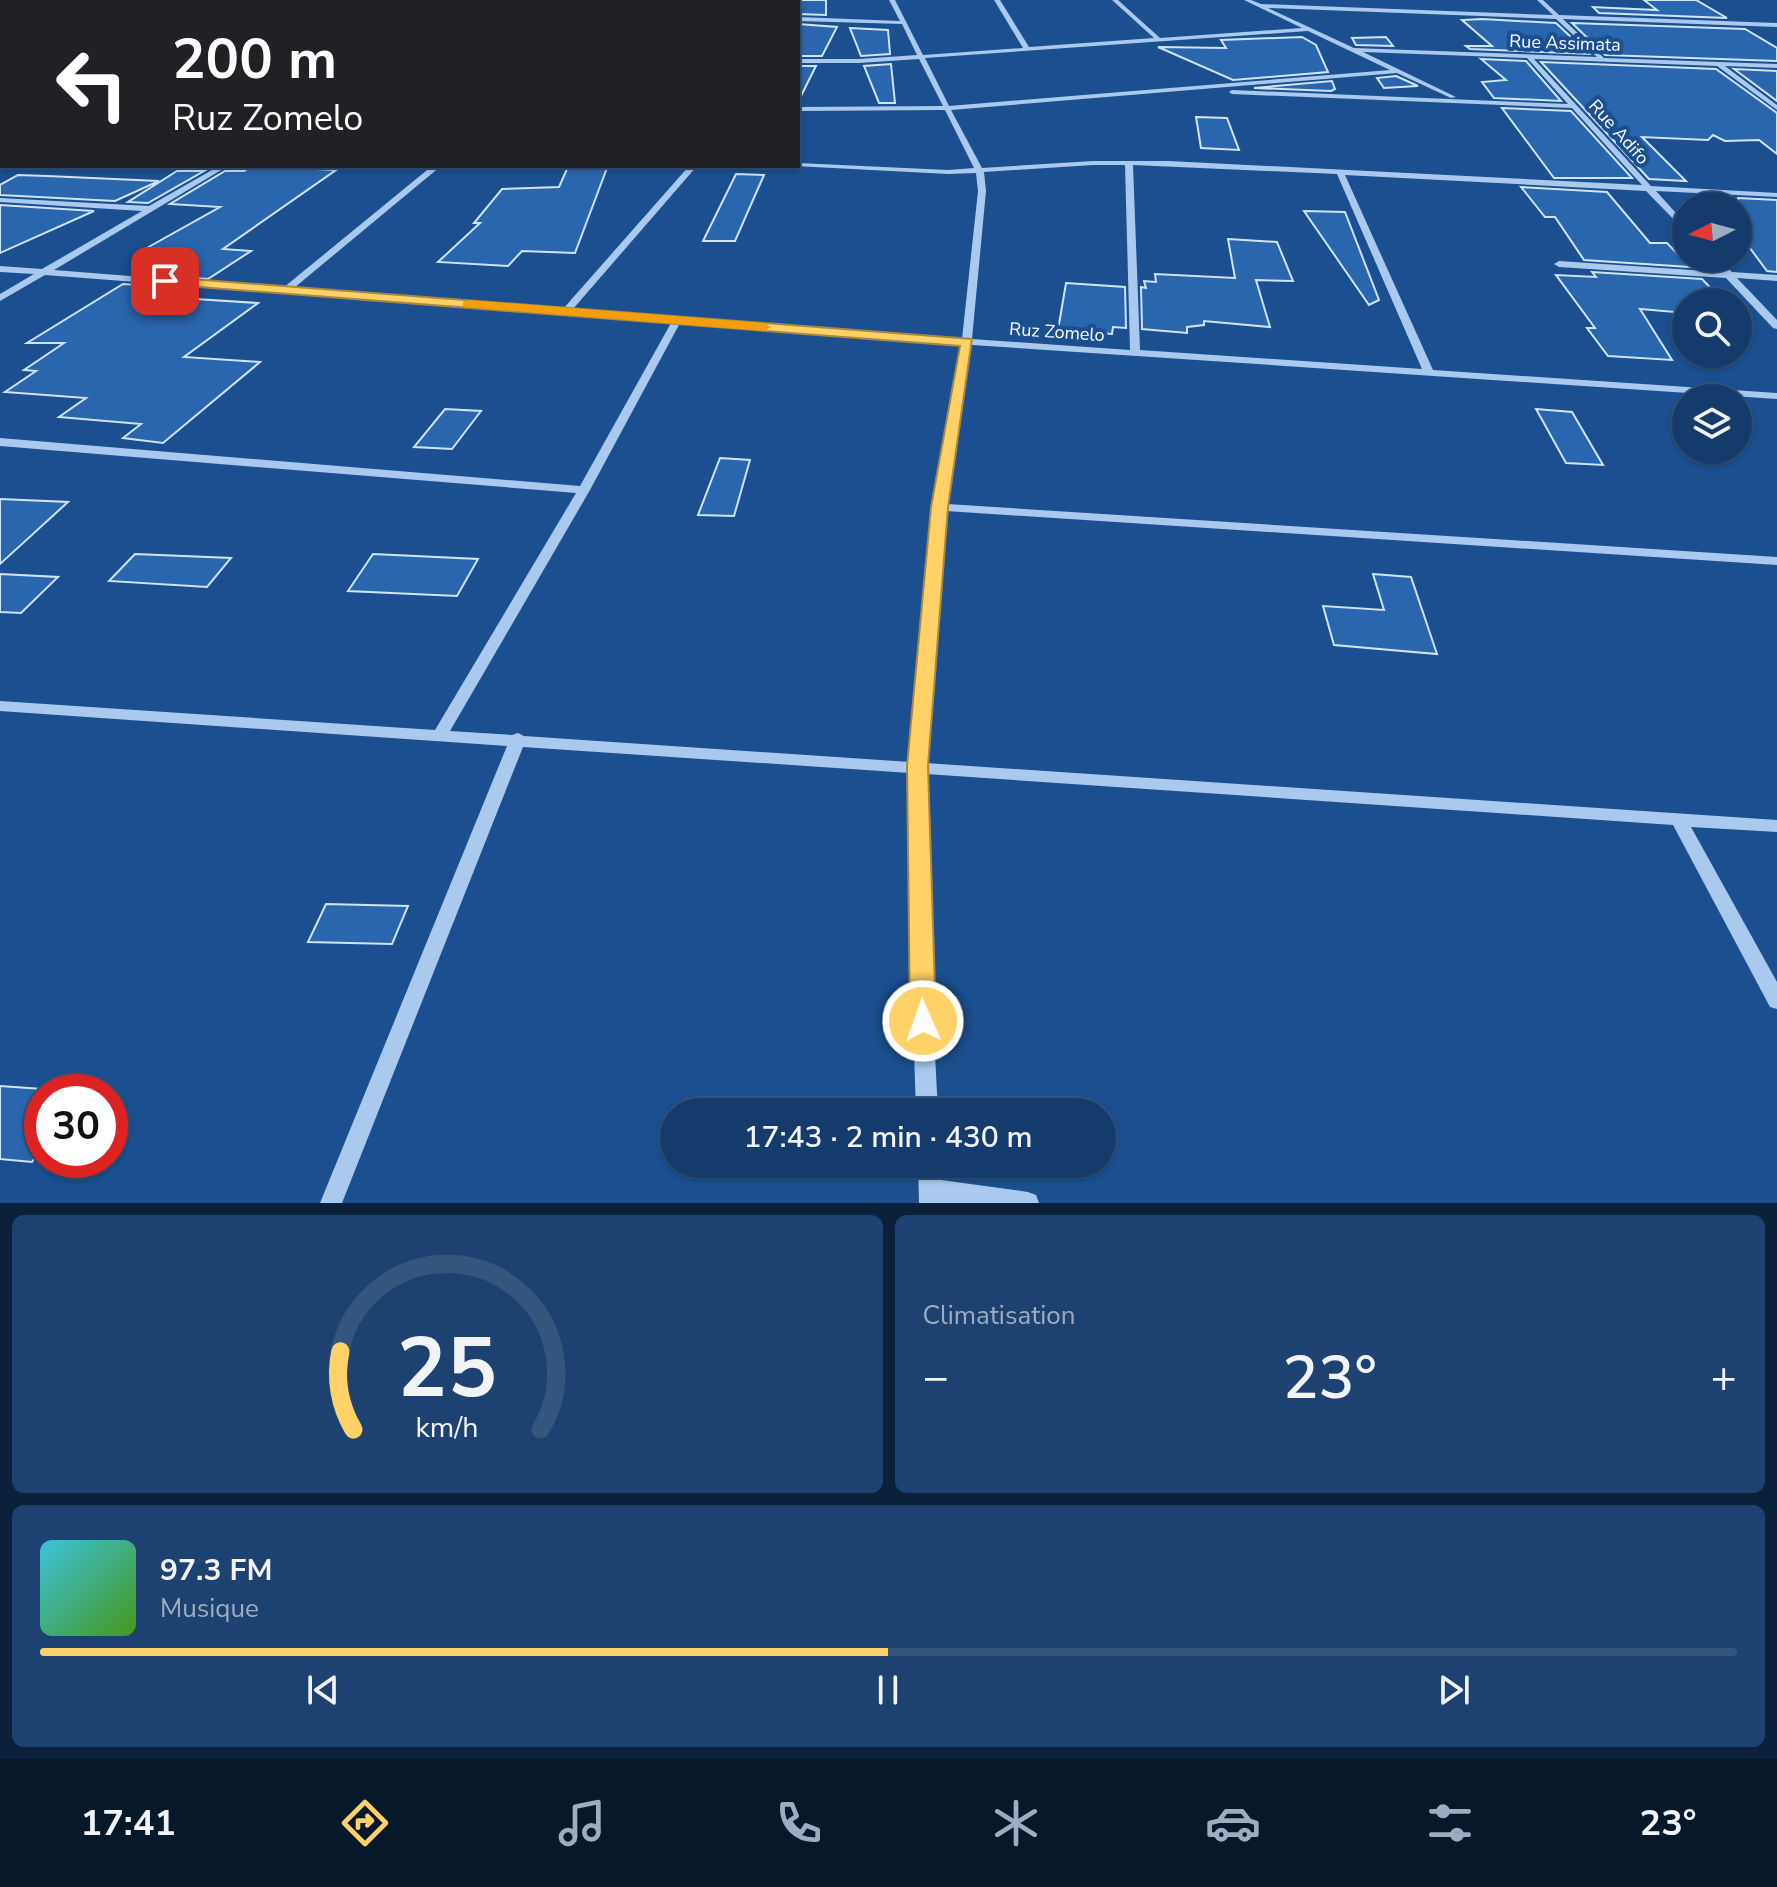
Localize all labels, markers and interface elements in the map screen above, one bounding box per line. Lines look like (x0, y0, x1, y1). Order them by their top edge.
text: 200 m (172, 21, 337, 98)
street label: Rue Assimata (1509, 29, 1621, 57)
icon: left (40, 32, 144, 136)
text: Ruz Zomelo (172, 94, 363, 143)
street label: Rue Adifo (1583, 94, 1655, 170)
north arrow (1672, 192, 1752, 272)
map controls (1672, 192, 1752, 464)
pin (131, 247, 199, 315)
icon: arrive (143, 259, 187, 303)
button: search (1672, 288, 1752, 368)
street label: Ruz Zomelo (1008, 317, 1106, 347)
button: layers (1672, 384, 1752, 464)
position arrow (881, 979, 965, 1063)
speed limit sign: 30 (24, 1074, 128, 1178)
text: 17:43 · 2 min · 430 m (743, 1117, 1033, 1158)
text: Climatisation (923, 1298, 1076, 1333)
text: 25 (397, 1312, 497, 1425)
text: 23° (1283, 1337, 1377, 1419)
text: − (923, 1348, 949, 1408)
text: + (1711, 1348, 1737, 1408)
text: km/h (416, 1408, 479, 1447)
text: 97.3 FM (160, 1550, 272, 1591)
text: Musique (160, 1591, 259, 1626)
icon: previous (301, 1668, 345, 1712)
icon: pause (866, 1668, 910, 1712)
icon: next (1432, 1668, 1476, 1712)
icon: directions (337, 1795, 393, 1851)
icon: music (554, 1795, 610, 1851)
icon: phone (771, 1795, 827, 1851)
icon: climate (988, 1795, 1044, 1851)
icon: car (1205, 1795, 1261, 1851)
icon: filters (1422, 1795, 1478, 1851)
text: 17:41 (81, 1799, 176, 1848)
text: 23° (1640, 1799, 1696, 1848)

